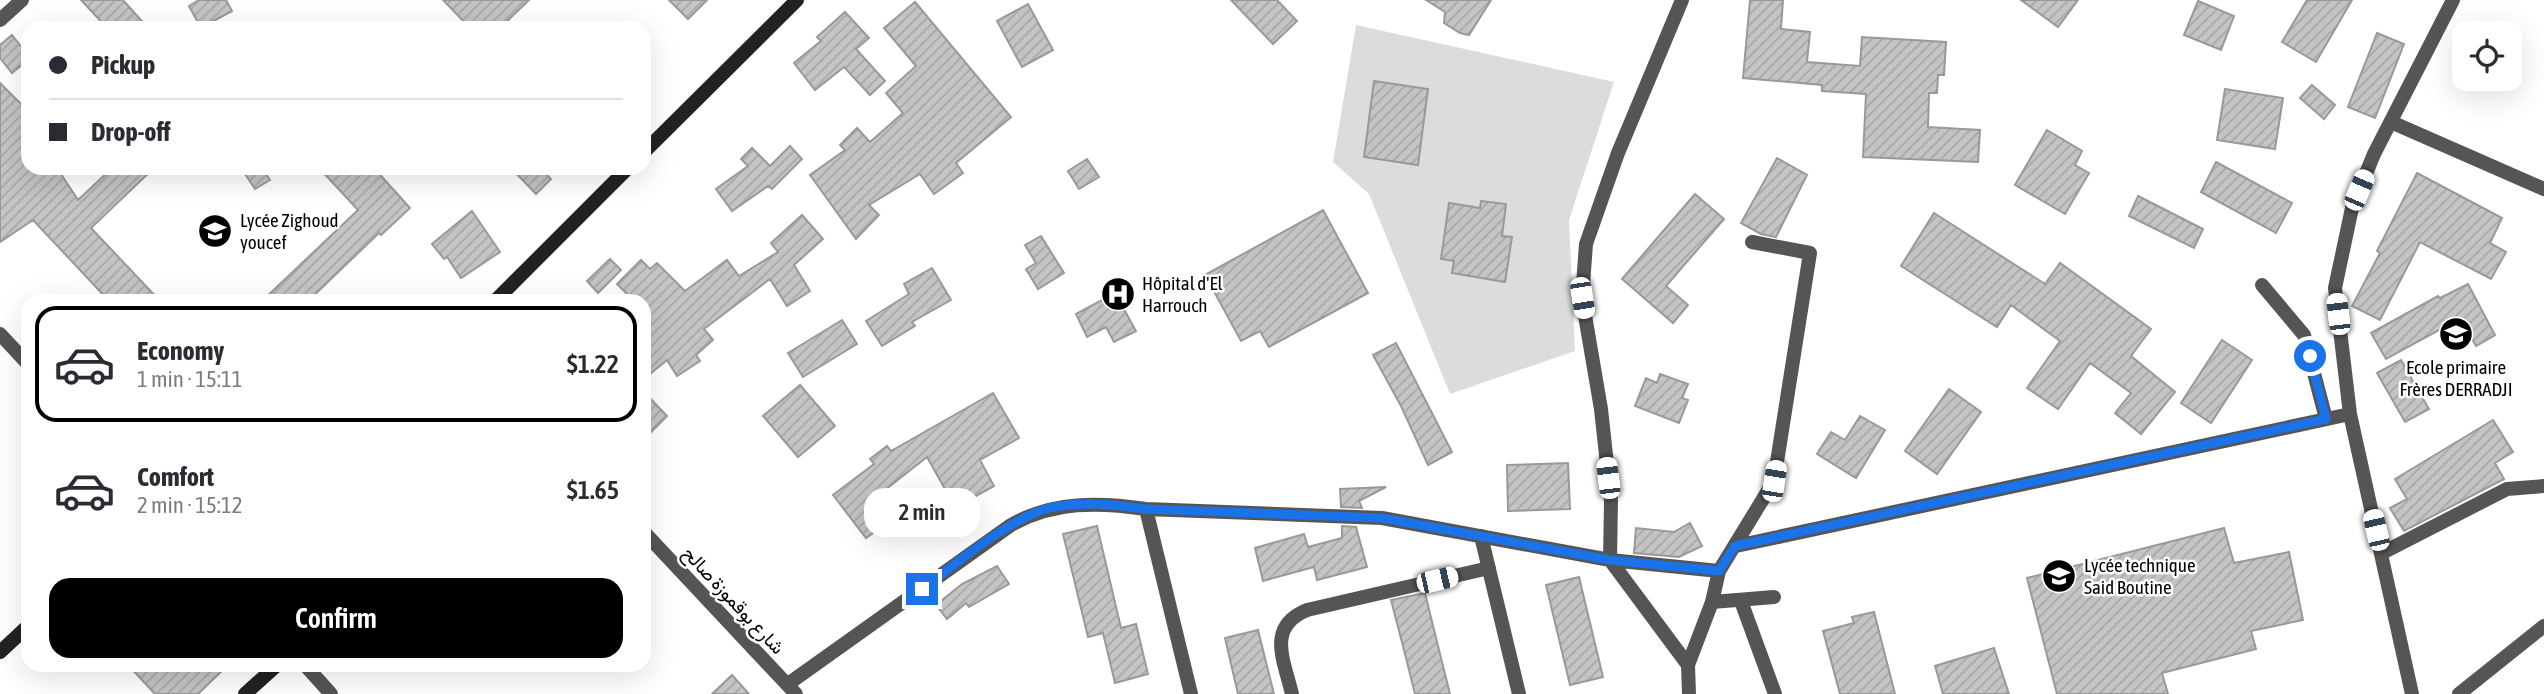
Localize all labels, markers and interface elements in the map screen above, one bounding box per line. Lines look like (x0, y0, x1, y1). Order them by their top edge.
map controls (2452, 21, 2522, 91)
button: locate (2452, 21, 2522, 91)
text: Pickup (91, 50, 155, 80)
text: Drop-off (91, 117, 171, 147)
car (2342, 167, 2377, 213)
place label: Lycée Zighoud youcef (240, 209, 339, 253)
school or university icon: Lycée Zighoud youcef (196, 212, 234, 250)
place label: Hôpital d'El Harrouch (1142, 272, 1223, 316)
hospital icon: Hôpital d'El Harrouch (1099, 275, 1137, 313)
car (1569, 276, 1596, 320)
car (2326, 292, 2351, 336)
school or university icon: Ecole primaire Frères DERRADJI (2437, 315, 2475, 353)
icon: car (53, 333, 116, 396)
text: Economy (137, 336, 224, 366)
route start (2294, 340, 2326, 372)
text: $1.22 (567, 349, 619, 379)
place label: Ecole primaire Frères DERRADJI (2399, 356, 2513, 400)
text: 1 min · 15:11 (137, 366, 243, 392)
car (1596, 456, 1621, 500)
icon: car (53, 459, 116, 522)
car (1761, 459, 1788, 503)
text: Comfort (137, 462, 214, 492)
text: $1.65 (567, 475, 619, 505)
callout: 2 min (864, 488, 980, 536)
text: 2 min · 15:12 (137, 492, 243, 518)
text: 2 min (899, 499, 945, 525)
car (2362, 507, 2391, 553)
street label: شارع بوقموزة صالح (676, 542, 789, 660)
place label: Lycée technique Said Boutine (2084, 554, 2196, 598)
school or university icon: Lycée technique Said Boutine (2040, 557, 2078, 595)
car (1415, 565, 1460, 595)
route end (906, 573, 938, 605)
button: Confirm (49, 578, 623, 658)

